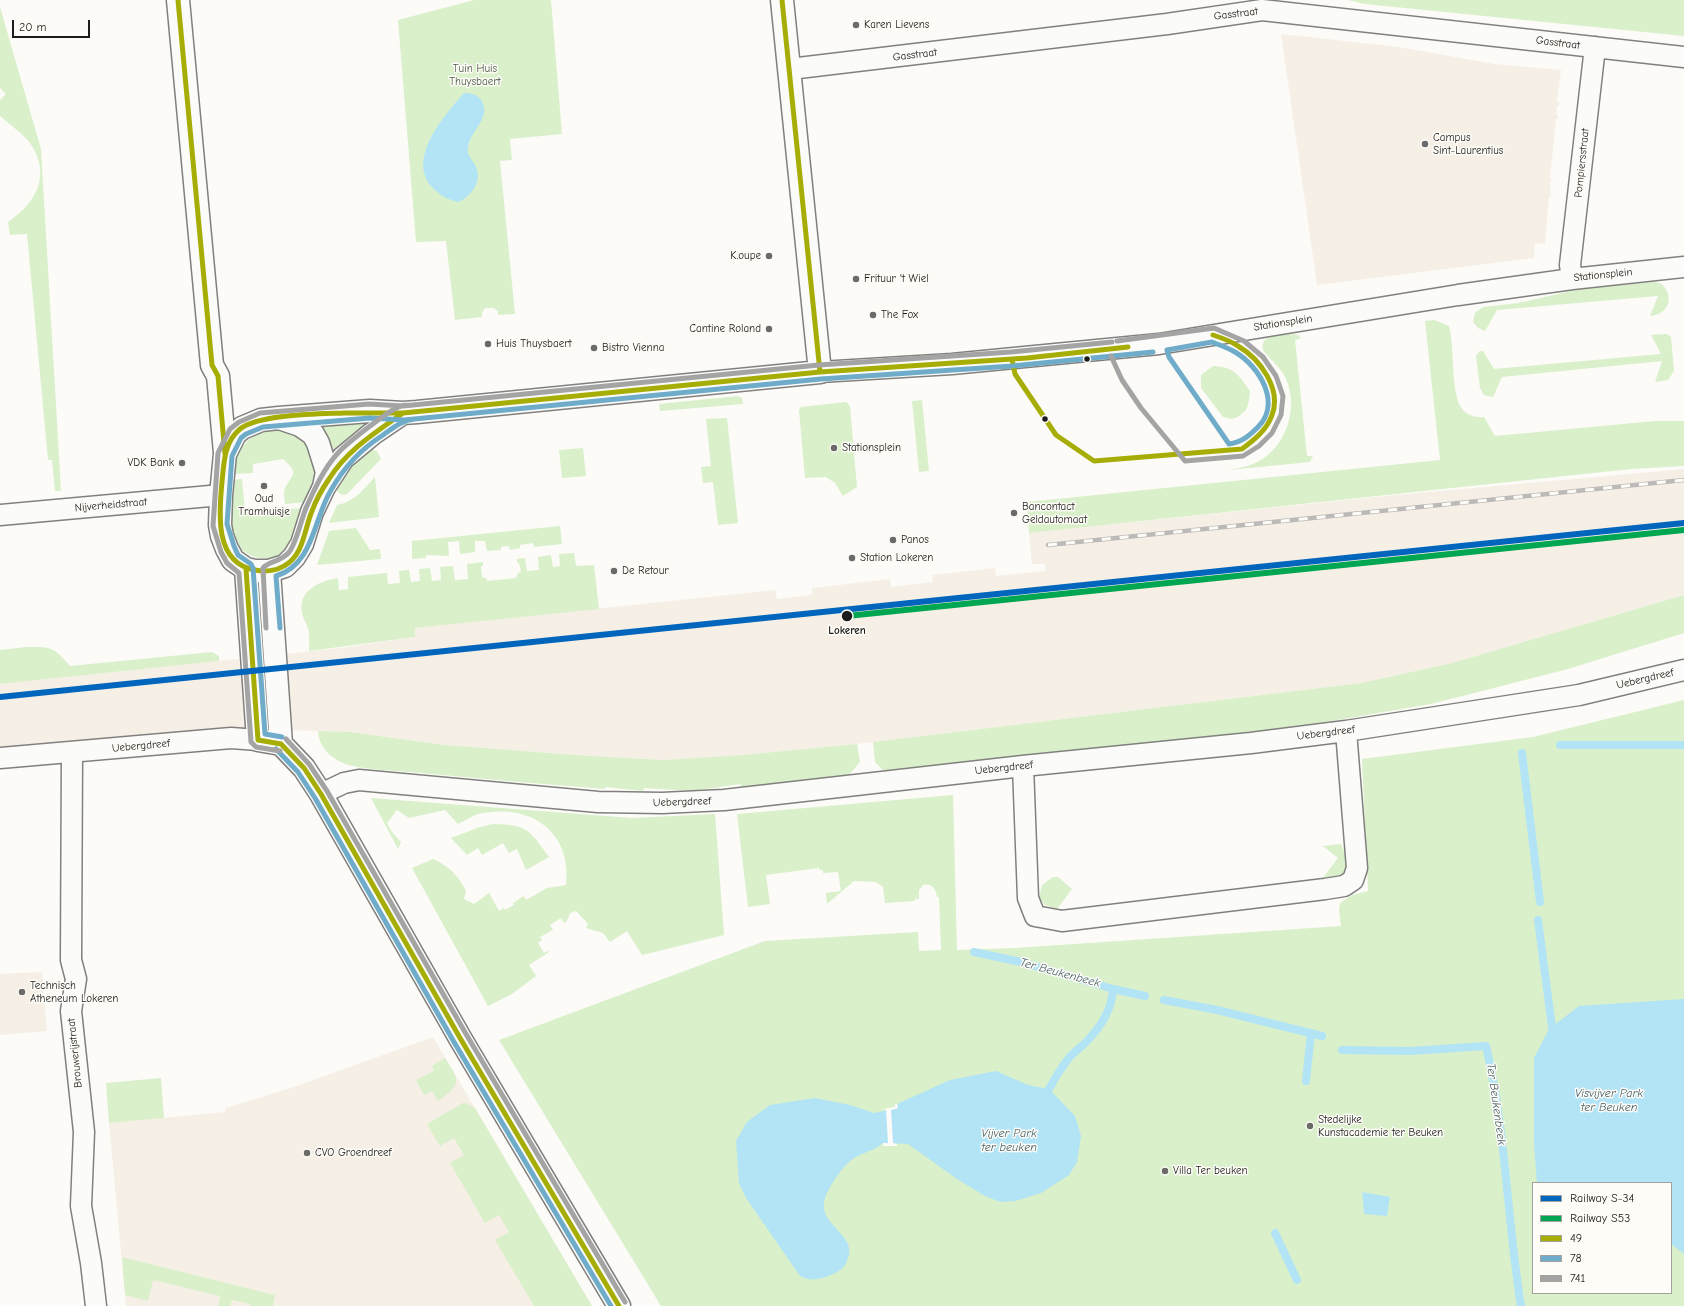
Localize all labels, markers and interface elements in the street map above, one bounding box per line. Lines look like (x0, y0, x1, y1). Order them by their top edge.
street label: Gasstraat (1213, 5, 1259, 23)
scale bar (14, 12, 92, 38)
place label: Karen Lievens (864, 18, 929, 32)
text: 20 m (19, 20, 47, 34)
marker: Karen Lievens (851, 20, 861, 30)
street label: Gasstraat (1535, 34, 1581, 52)
street label: Gasstraat (892, 46, 938, 64)
park label: Tuin Huis Thuysbaert (449, 62, 501, 88)
street label: Pompiersstraat (1572, 128, 1592, 198)
place label: Campus Sint-Laurentius (1433, 131, 1503, 157)
marker: Campus Sint-Laurentius (1420, 139, 1430, 149)
place label: K.oupe (730, 249, 761, 263)
marker: K.oupe (764, 251, 774, 261)
street label: Stationsplein (1573, 265, 1633, 285)
place label: Frituur 't Wiel (864, 272, 929, 286)
marker: Frituur 't Wiel (851, 274, 861, 284)
place label: The Fox (881, 308, 918, 322)
marker: The Fox (868, 310, 878, 320)
street label: Stationsplein (1253, 312, 1313, 334)
place label: Cantine Roland (689, 322, 761, 336)
marker: Cantine Roland (764, 324, 774, 334)
place label: Huis Thuysbaert (496, 337, 572, 351)
marker: Huis Thuysbaert (483, 339, 493, 349)
place label: Bistro Vienna (602, 341, 664, 355)
marker: Bistro Vienna (589, 343, 599, 353)
unlabelled marker (1082, 354, 1092, 364)
unlabelled marker (1040, 414, 1050, 424)
place label: Stationsplein (842, 441, 901, 455)
marker: Stationsplein (829, 443, 839, 453)
place label: VDK Bank (127, 456, 174, 470)
marker: VDK Bank (177, 458, 187, 468)
marker: Oud Tramhuisje (259, 481, 269, 491)
place label: Oud Tramhuisje (238, 492, 290, 518)
street label: Nijverheidstraat (74, 495, 148, 515)
place label: Bancontact Geldautomaat (1022, 500, 1087, 526)
marker: Bancontact Geldautomaat (1009, 508, 1019, 518)
place label: Panos (901, 533, 929, 547)
marker: Panos (888, 535, 898, 545)
place label: Station Lokeren (860, 551, 933, 565)
marker: Station Lokeren (847, 553, 857, 563)
place label: De Retour (622, 564, 669, 578)
marker: De Retour (609, 566, 619, 576)
marker: Lokeren (840, 609, 854, 623)
place label: Lokeren (828, 624, 866, 638)
street label: Uebergdreef (1615, 666, 1675, 692)
street label: Uebergdreef (1296, 723, 1356, 743)
street label: Uebergdreef (111, 737, 171, 755)
street label: Uebergdreef (974, 758, 1034, 778)
street label: Uebergdreef (653, 794, 711, 810)
water label: Ter Beukenbeek (1018, 955, 1102, 991)
place label: Technisch Atheneum Lokeren (30, 979, 118, 1005)
marker: Technisch Atheneum Lokeren (17, 987, 27, 997)
street label: Brouwerijstraat (65, 1017, 85, 1089)
water label: Ter Beukenbeek (1483, 1062, 1509, 1146)
water label: Visvijver Park ter Beuken (1575, 1087, 1643, 1115)
place label: Stedelijke Kunstacademie ter Beuken (1318, 1113, 1443, 1139)
marker: Stedelijke Kunstacademie ter Beuken (1305, 1121, 1315, 1131)
water label: Vijver Park ter beuken (981, 1127, 1037, 1155)
place label: CVO Groendreef (315, 1146, 392, 1160)
marker: CVO Groendreef (302, 1148, 312, 1158)
place label: Villa Ter beuken (1173, 1164, 1248, 1178)
marker: Villa Ter beuken (1160, 1166, 1170, 1176)
legend (1532, 1182, 1672, 1294)
text: Railway S-34 (1570, 1191, 1634, 1205)
text: Railway S53 (1570, 1211, 1630, 1225)
text: 49 (1570, 1231, 1582, 1245)
text: 78 (1570, 1251, 1582, 1265)
text: 741 (1570, 1271, 1585, 1285)

